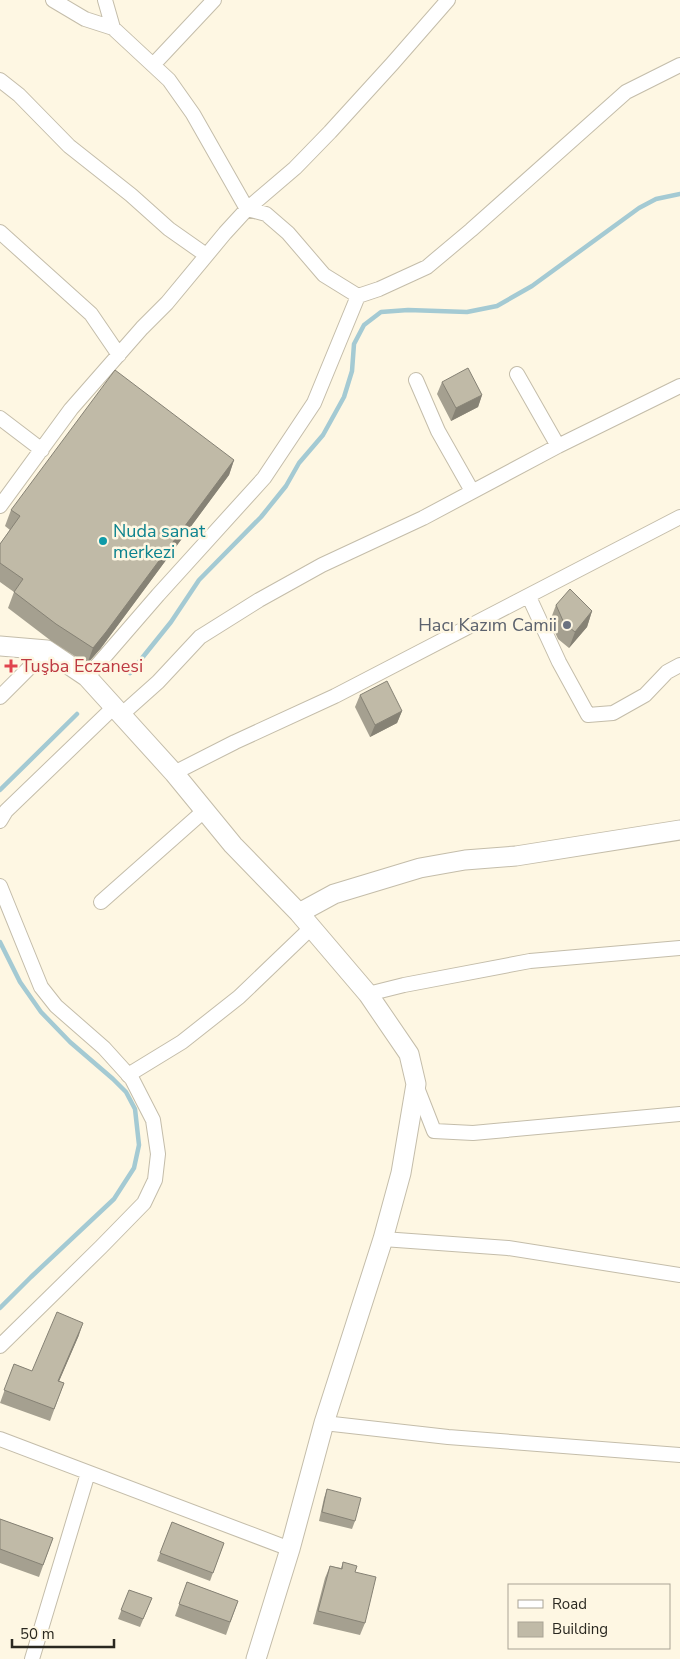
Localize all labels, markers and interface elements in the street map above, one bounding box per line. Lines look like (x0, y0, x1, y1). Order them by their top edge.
place label: Nuda sanat merkezi (113, 519, 206, 564)
marker: Nuda sanat merkezi (97, 535, 109, 547)
place label: Hacı Kazım Camii (418, 613, 557, 637)
marker: Hacı Kazım Camii (561, 619, 573, 631)
place label: Tuşba Eczanesi (21, 654, 143, 678)
marker: Tuşba Eczanesi (5, 660, 17, 672)
legend (508, 1584, 670, 1649)
text: Road (552, 1594, 587, 1614)
scale bar (12, 1616, 115, 1648)
text: Building (552, 1619, 608, 1639)
text: 50 m (20, 1624, 55, 1644)

